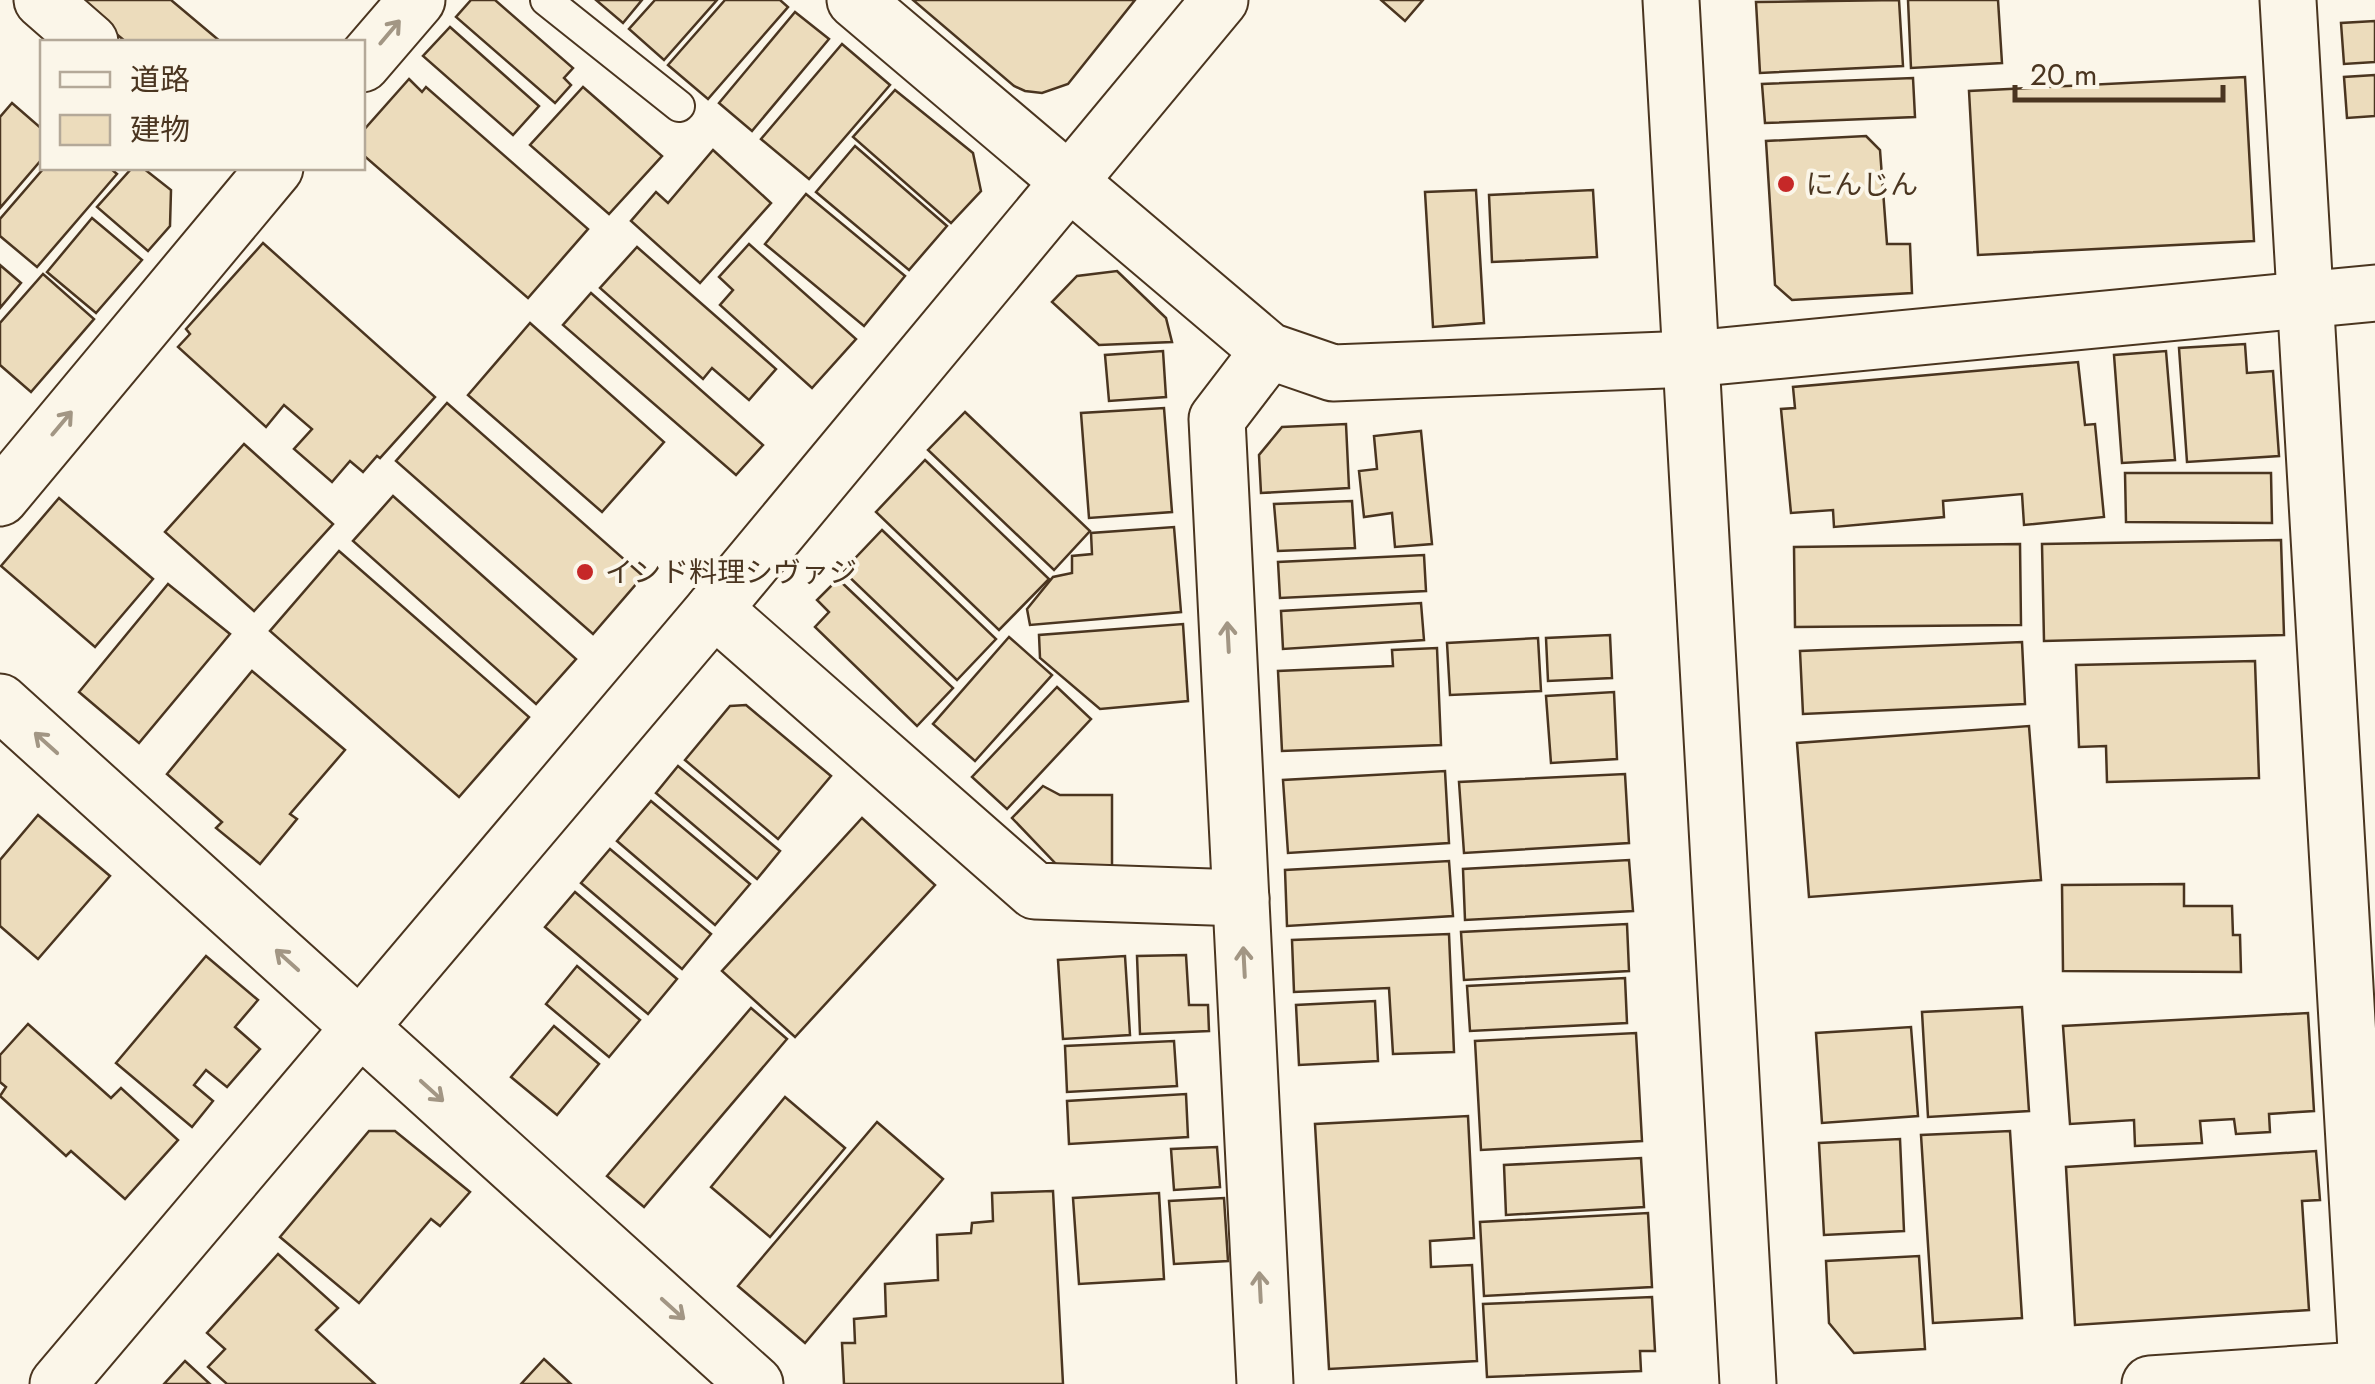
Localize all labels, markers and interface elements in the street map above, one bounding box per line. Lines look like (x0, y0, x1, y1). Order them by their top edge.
one-way arrow (378, 20, 400, 46)
legend (40, 40, 365, 170)
scale bar (2015, 40, 2222, 102)
text: 20 m (2030, 53, 2097, 96)
text: 道路 (130, 58, 190, 101)
text: 建物 (130, 108, 190, 151)
place label: にんじん (1806, 164, 1918, 205)
marker: にんじん (1775, 173, 1797, 195)
one-way arrow (51, 411, 73, 437)
place label: インド料理シヴァジ (605, 552, 857, 593)
marker: インド料理シヴァジ (574, 561, 596, 583)
one-way arrow (1218, 622, 1237, 654)
one-way arrow (34, 731, 59, 754)
one-way arrow (1234, 947, 1253, 979)
one-way arrow (275, 949, 300, 972)
one-way arrow (419, 1079, 444, 1102)
one-way arrow (1250, 1271, 1269, 1303)
one-way arrow (659, 1297, 685, 1321)

